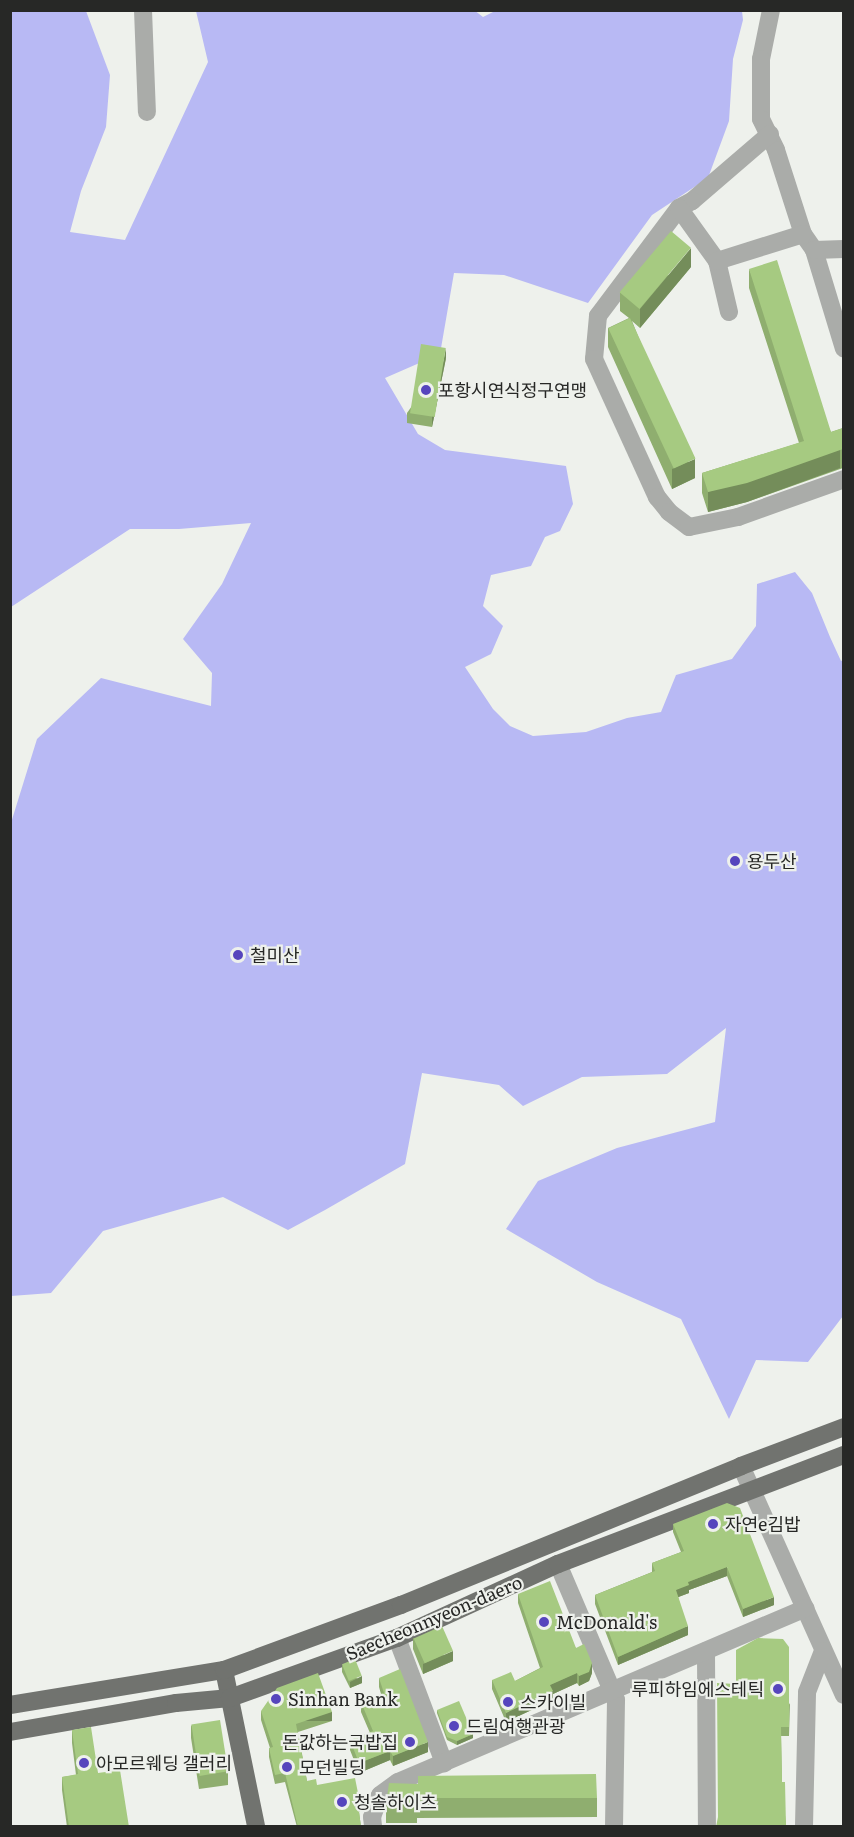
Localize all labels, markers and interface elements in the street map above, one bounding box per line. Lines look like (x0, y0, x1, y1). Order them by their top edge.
place label: 포항시연식정구연맹 (438, 379, 587, 401)
marker: 포항시연식정구연맹 (419, 383, 433, 397)
place label: 용두산 (747, 850, 797, 872)
marker: 용두산 (728, 854, 742, 868)
place label: 철미산 (250, 944, 300, 966)
marker: 철미산 (231, 948, 245, 962)
place label: 자연e김밥 (725, 1513, 801, 1535)
marker: 자연e김밥 (706, 1517, 720, 1531)
street label: Saecheonnyeon-daero (343, 1571, 525, 1665)
place label: McDonald's (556, 1611, 657, 1633)
marker: McDonald's (537, 1615, 551, 1629)
place label: 루피하임에스테틱 (632, 1678, 764, 1700)
marker: 루피하임에스테틱 (769, 1680, 787, 1698)
place label: Sinhan Bank (288, 1688, 398, 1710)
place label: 스카이빌 (520, 1691, 586, 1713)
marker: Sinhan Bank (269, 1692, 283, 1706)
marker: 스카이빌 (501, 1695, 515, 1709)
place label: 드림여행관광 (466, 1715, 565, 1737)
marker: 드림여행관광 (447, 1719, 461, 1733)
place label: 돈값하는국밥집 (282, 1731, 398, 1753)
marker: 돈값하는국밥집 (403, 1735, 417, 1749)
place label: 아모르웨딩 갤러리 (96, 1752, 232, 1774)
marker: 아모르웨딩 갤러리 (77, 1756, 91, 1770)
place label: 모던빌딩 (299, 1756, 365, 1778)
marker: 모던빌딩 (280, 1760, 294, 1774)
place label: 청솔하이츠 (354, 1791, 437, 1813)
marker: 청솔하이츠 (335, 1795, 349, 1809)

